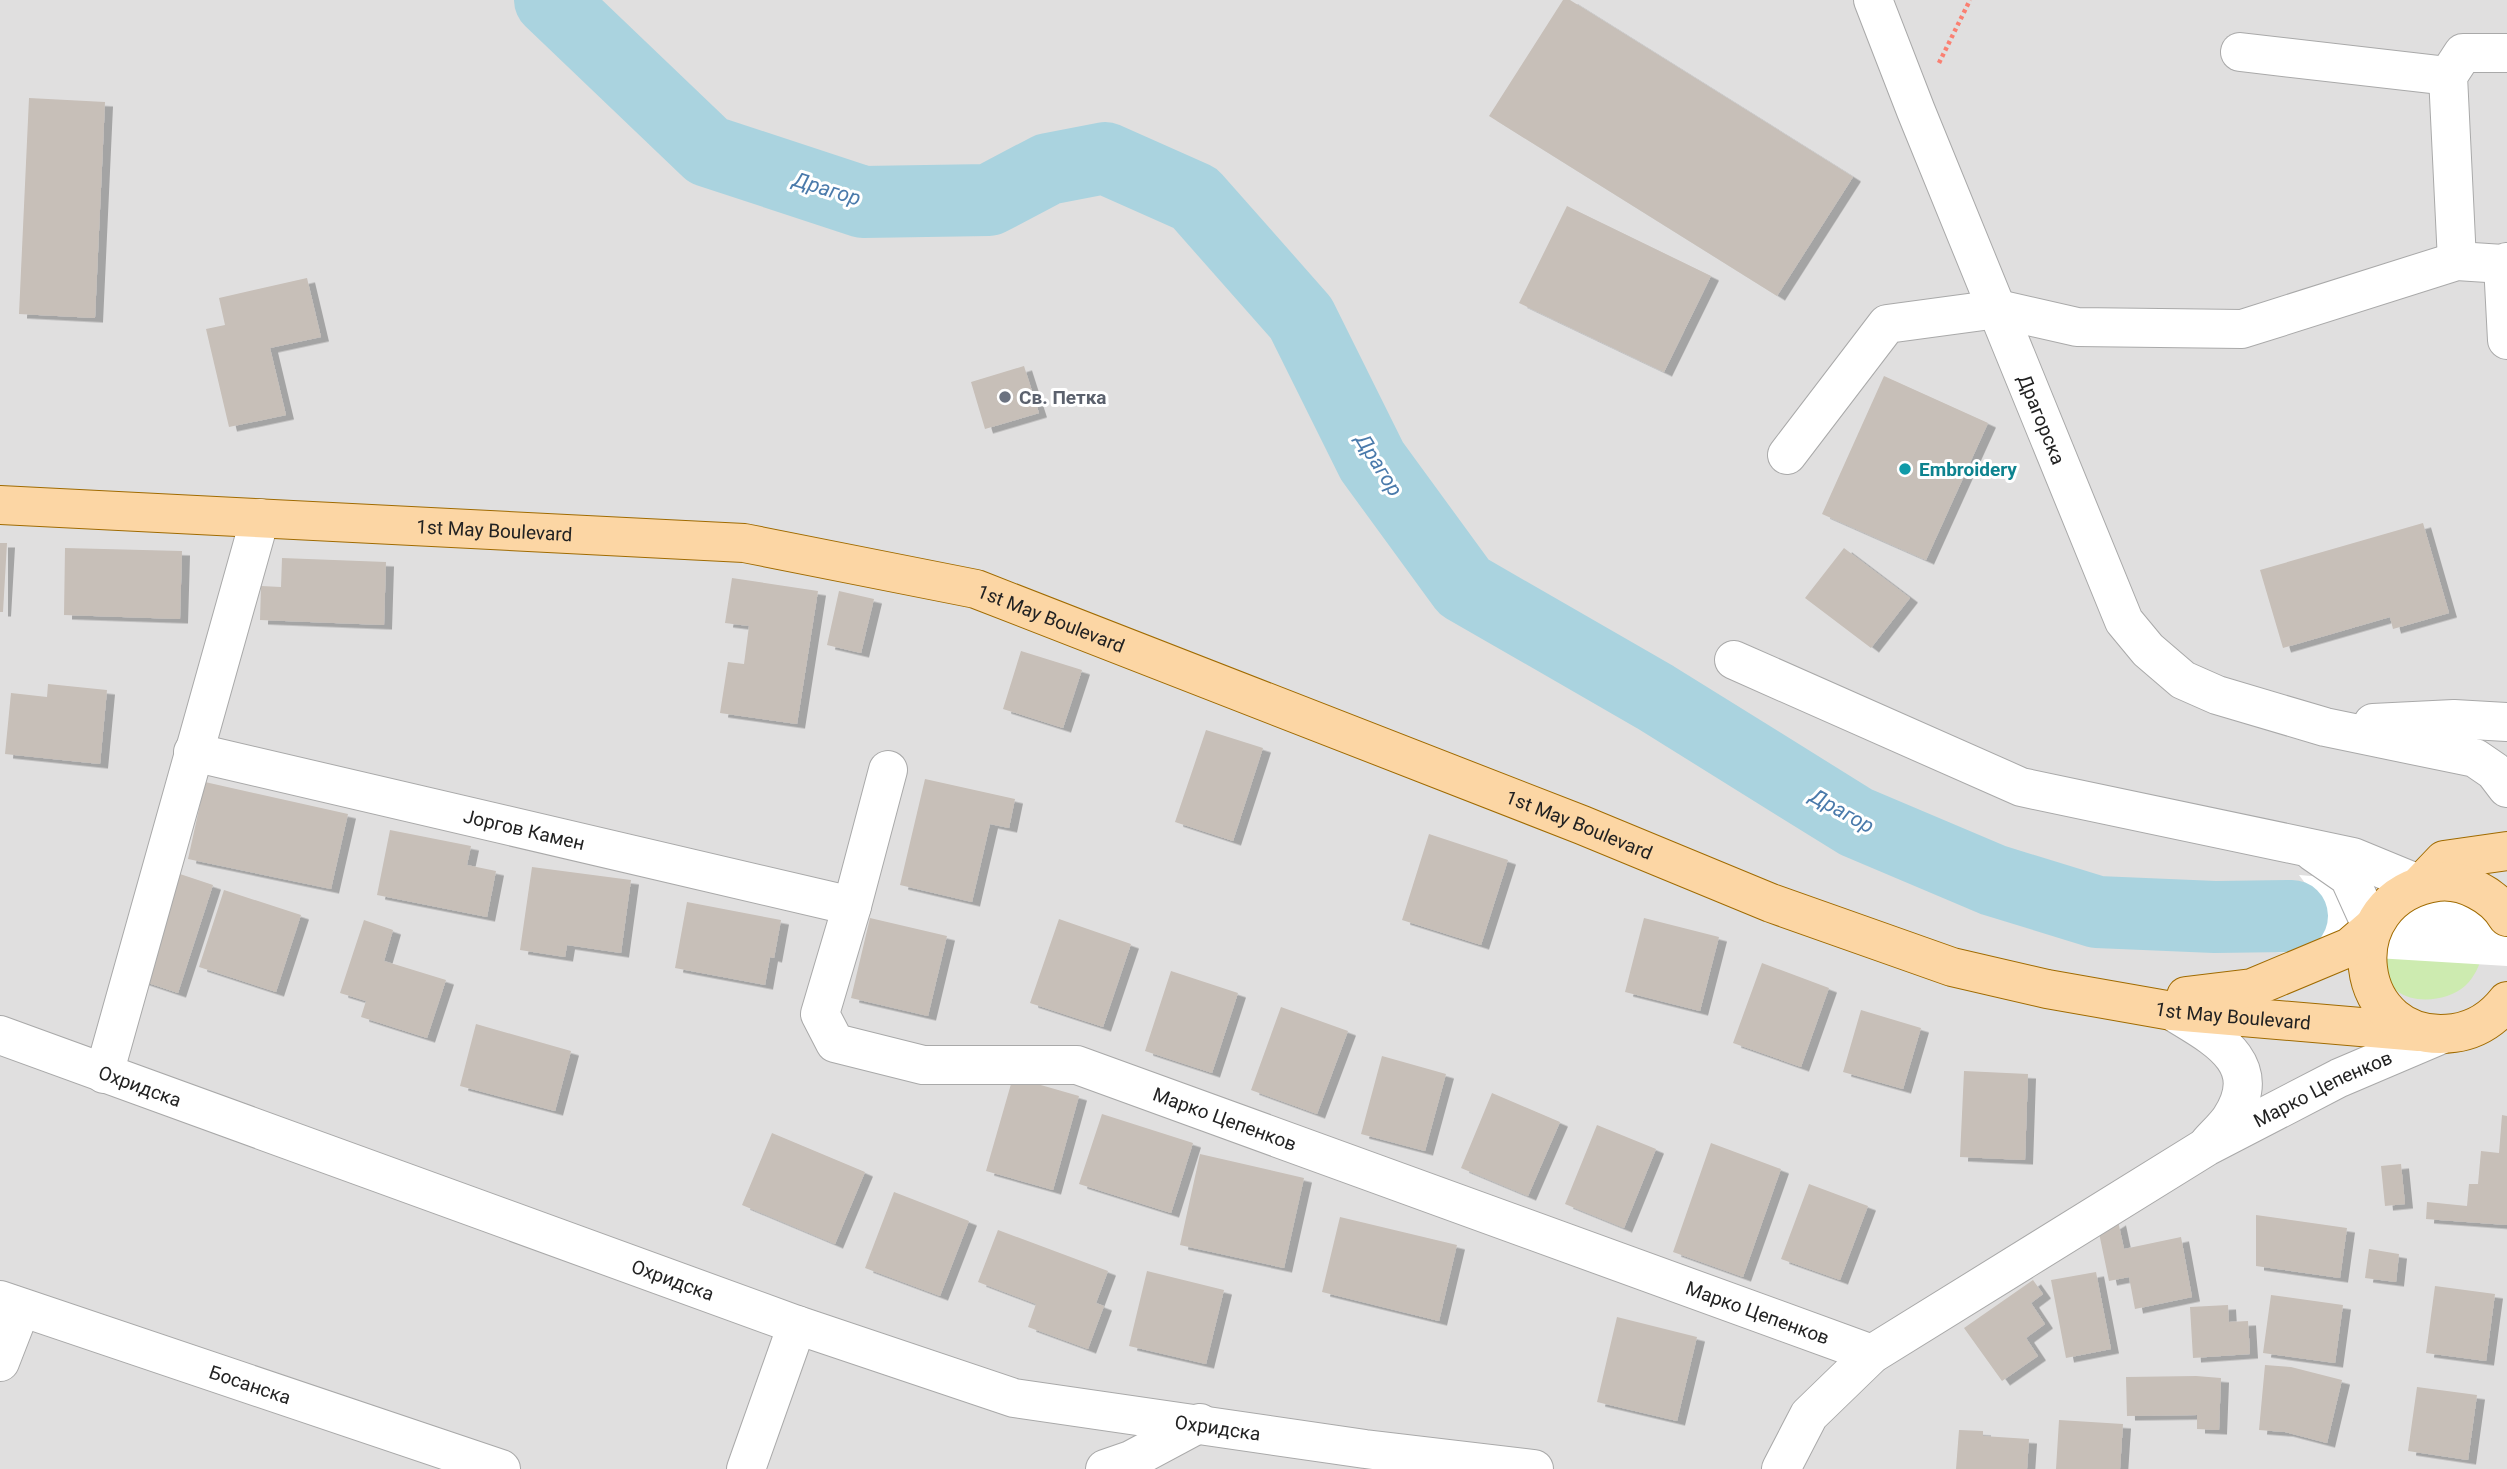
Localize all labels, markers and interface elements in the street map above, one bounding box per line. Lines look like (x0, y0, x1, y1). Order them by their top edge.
water label: Драгор (788, 167, 864, 211)
street label: Драгорска (2013, 371, 2070, 468)
place label: Св. Петка (1019, 386, 1107, 409)
marker: Св. Петка (997, 389, 1013, 405)
water label: Драгор (1349, 428, 1408, 501)
place label: Embroidery (1919, 458, 2017, 481)
marker: Embroidery (1897, 461, 1913, 477)
street label: 1st May Boulevard (416, 515, 573, 546)
street label: 1st May Boulevard (974, 580, 1128, 658)
water label: Драгор (1804, 783, 1878, 838)
street label: 1st May Boulevard (1502, 785, 1656, 865)
street label: Јоргов Камен (461, 805, 587, 855)
street label: 1st May Boulevard (2153, 997, 2312, 1035)
street label: Марко Цепенков (2250, 1046, 2395, 1132)
street label: Охридска (95, 1061, 184, 1112)
street label: Марко Цепенков (1150, 1083, 1300, 1156)
street label: Охридска (628, 1255, 717, 1306)
street label: Марко Цепенков (1683, 1276, 1832, 1350)
street label: Босанска (206, 1360, 294, 1409)
street label: Охридска (1173, 1411, 1262, 1446)

